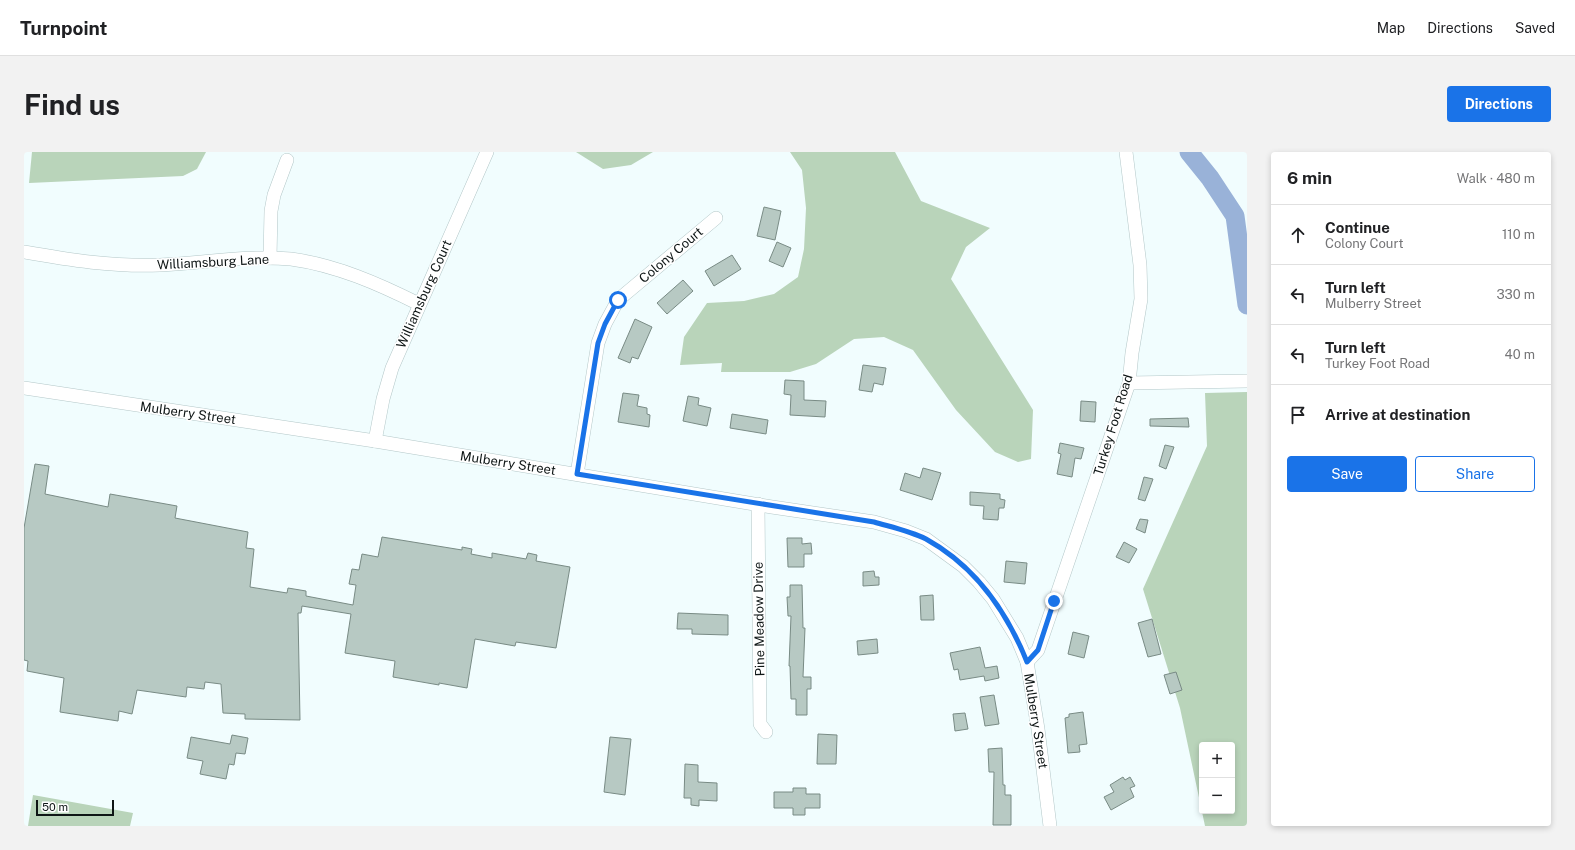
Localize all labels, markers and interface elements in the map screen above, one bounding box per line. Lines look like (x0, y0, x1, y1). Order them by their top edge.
text: Turnpoint (20, 17, 107, 39)
text: Map (1377, 20, 1405, 36)
text: Directions (1427, 20, 1493, 36)
text: Saved (1515, 20, 1555, 36)
button: Directions (1447, 86, 1551, 122)
text: Find us (24, 88, 120, 121)
text: 6 min (1287, 168, 1332, 188)
text: Walk · 480 m (1457, 171, 1535, 186)
text: Continue (1325, 219, 1390, 236)
street label: Colony Court (636, 224, 706, 286)
icon: ahead (1287, 224, 1309, 246)
text: 110 m (1502, 227, 1535, 242)
text: Colony Court (1325, 236, 1403, 251)
street label: Williamsburg Court (393, 238, 455, 350)
street label: Williamsburg Lane (157, 252, 269, 272)
text: Turn left (1325, 279, 1386, 296)
icon: left (1287, 284, 1309, 306)
text: 330 m (1496, 287, 1535, 302)
route start (609, 291, 627, 309)
text: Mulberry Street (1325, 296, 1422, 311)
text: Turn left (1325, 339, 1386, 356)
icon: left (1287, 344, 1309, 366)
text: 40 m (1504, 347, 1535, 362)
text: Turkey Foot Road (1325, 356, 1430, 371)
street label: Turkey Foot Road (1090, 373, 1136, 477)
street label: Mulberry Street (139, 399, 237, 427)
icon: arrive (1287, 404, 1309, 426)
text: Arrive at destination (1325, 406, 1470, 423)
street label: Mulberry Street (459, 448, 557, 478)
button: Save (1287, 456, 1407, 492)
button: Share (1415, 456, 1535, 492)
street label: Pine Meadow Drive (750, 561, 768, 677)
route end (1045, 592, 1063, 610)
street label: Mulberry Street (1021, 672, 1051, 770)
map controls (1199, 742, 1235, 814)
button: + (1199, 742, 1235, 778)
button: − (1199, 778, 1235, 814)
scale bar (36, 798, 114, 817)
text: 50 m (42, 801, 68, 813)

